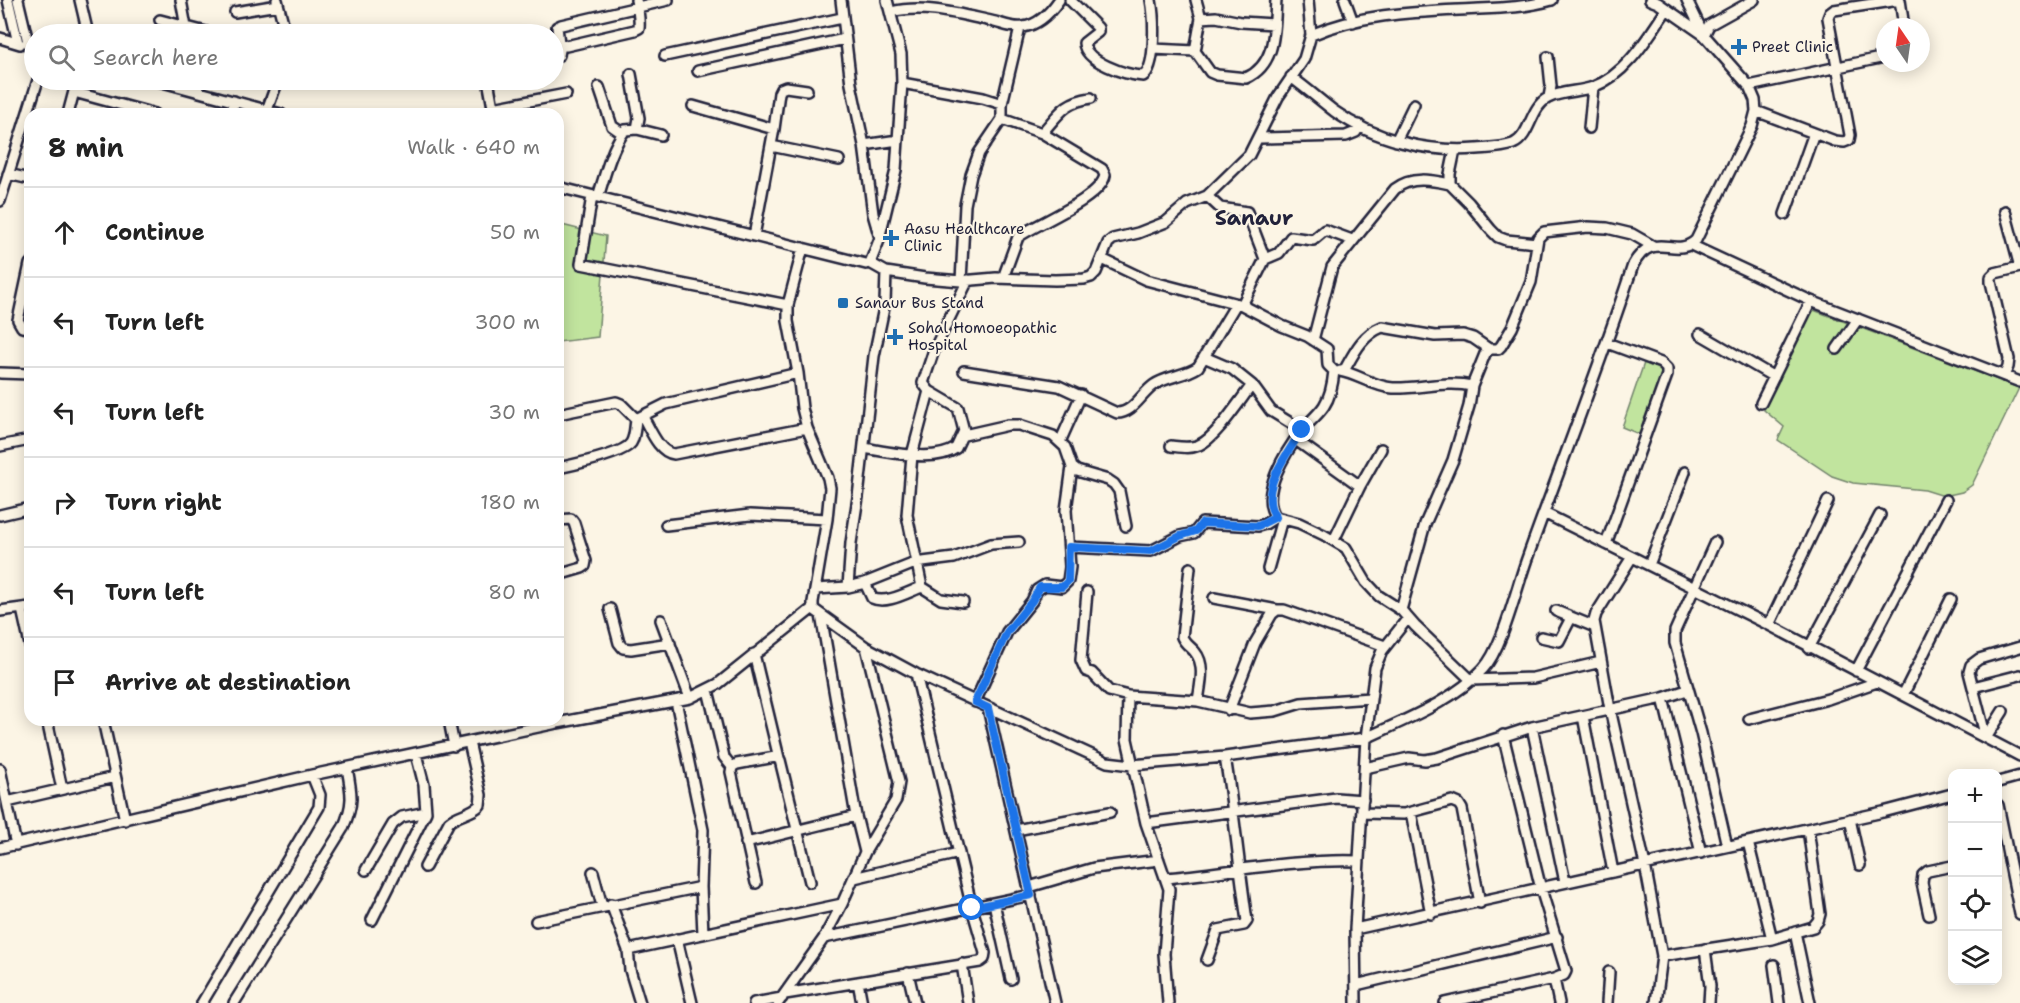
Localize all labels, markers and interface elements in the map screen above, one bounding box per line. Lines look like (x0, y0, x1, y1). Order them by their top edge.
north arrow (1876, 18, 1930, 72)
search box (24, 24, 564, 90)
place label: Preet Clinic (1752, 37, 1833, 57)
marker: Preet Clinic (1730, 38, 1748, 56)
icon: search (45, 41, 78, 74)
text: Search here (93, 43, 219, 72)
text: 8 min (48, 130, 124, 165)
text: Walk · 640 m (407, 134, 540, 160)
district label: Sanaur (1215, 204, 1293, 232)
icon: ahead (48, 216, 81, 249)
text: Continue (105, 218, 205, 247)
text: 50 m (490, 219, 540, 245)
place label: Aasu Healthcare Clinic (904, 219, 1024, 256)
marker: Aasu Healthcare Clinic (882, 229, 900, 247)
place label: Sanaur Bus Stand (855, 293, 984, 313)
marker: Sanaur Bus Stand (836, 296, 850, 310)
icon: left (48, 306, 81, 339)
text: Turn left (105, 308, 204, 337)
text: 300 m (474, 309, 540, 335)
place label: Sohal Homoeopathic Hospital (908, 318, 1057, 355)
marker: Sohal Homoeopathic Hospital (886, 328, 904, 346)
icon: left (48, 396, 81, 429)
text: Turn left (105, 398, 204, 427)
text: 30 m (488, 399, 540, 425)
route end (1288, 416, 1314, 442)
icon: right (48, 486, 81, 519)
text: Turn right (105, 488, 222, 517)
text: 180 m (480, 489, 540, 515)
icon: left (48, 576, 81, 609)
text: Turn left (105, 578, 204, 607)
text: 80 m (488, 579, 540, 605)
icon: arrive (48, 666, 81, 699)
text: Arrive at destination (105, 668, 351, 697)
map controls (1948, 769, 2002, 985)
button: + (1948, 769, 2002, 823)
button: − (1948, 823, 2002, 877)
button: locate (1948, 877, 2002, 931)
route start (958, 894, 984, 920)
button: layers (1948, 931, 2002, 985)

